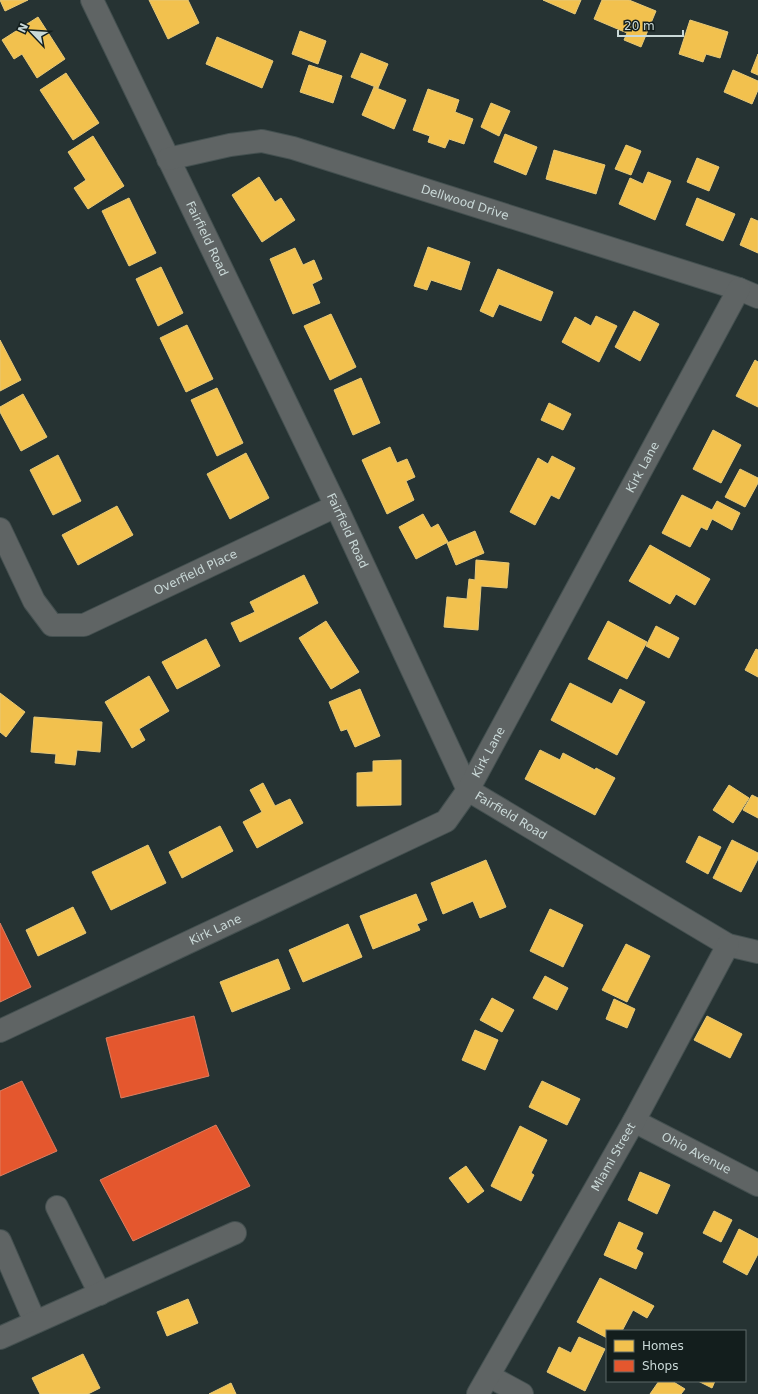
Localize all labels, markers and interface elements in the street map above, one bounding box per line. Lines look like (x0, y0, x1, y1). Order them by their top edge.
north arrow (12, 12, 52, 52)
scale bar (618, 12, 683, 38)
text: 20 m (624, 19, 655, 33)
text: N (16, 21, 31, 35)
street label: Dellwood Drive (419, 182, 511, 223)
street label: Fairfield Road (183, 199, 231, 278)
street label: Kirk Lane (623, 439, 662, 495)
street label: Fairfield Road (324, 491, 371, 571)
street label: Overfield Place (152, 547, 240, 598)
street label: Kirk Lane (469, 724, 508, 780)
street label: Fairfield Road (472, 789, 550, 842)
street label: Kirk Lane (187, 911, 244, 948)
street label: Miami Street (588, 1120, 639, 1194)
street label: Ohio Avenue (659, 1129, 733, 1177)
legend (606, 1330, 746, 1382)
text: Homes (642, 1339, 684, 1353)
text: Shops (642, 1359, 678, 1373)

